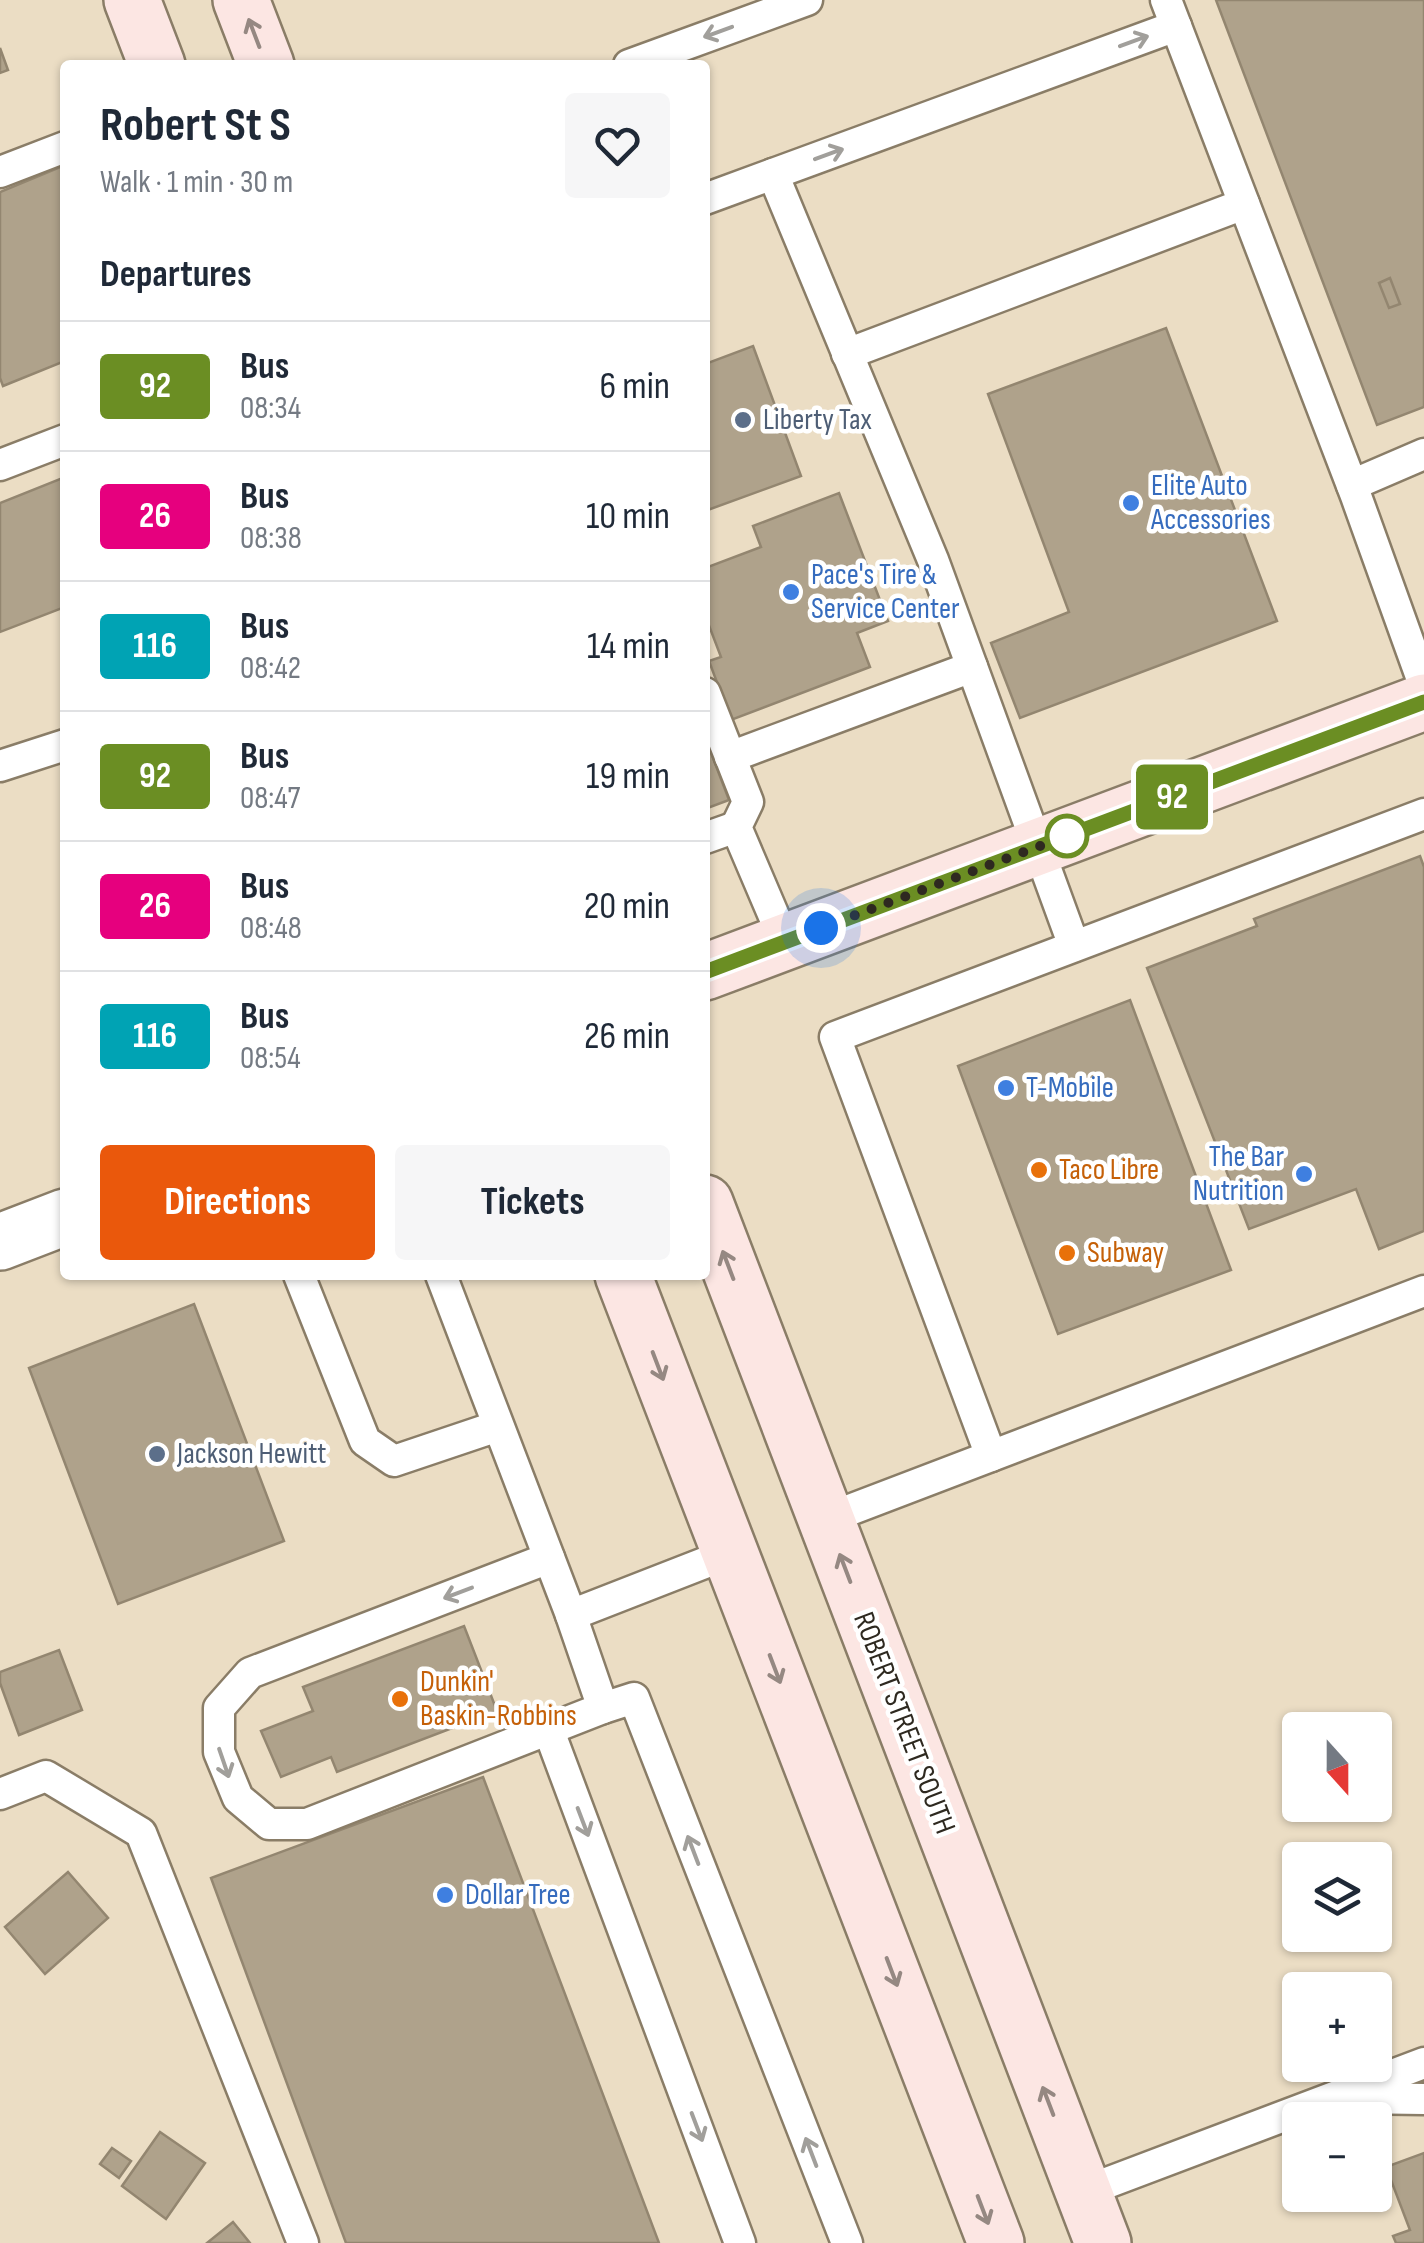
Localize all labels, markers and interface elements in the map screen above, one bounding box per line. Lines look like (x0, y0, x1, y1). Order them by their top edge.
one-way arrow (243, 18, 261, 48)
one-way arrow (703, 24, 734, 42)
one-way arrow (1118, 31, 1149, 49)
button: heart (565, 93, 670, 198)
text: Robert St S (100, 97, 291, 154)
one-way arrow (813, 144, 844, 162)
text: Walk · 1 min · 30 m (100, 163, 293, 202)
text: Departures (100, 252, 252, 297)
text: Bus (240, 344, 289, 389)
text: 6 min (600, 364, 670, 409)
text: 92 (139, 365, 171, 408)
text: 08:34 (240, 389, 301, 428)
place label: Liberty Tax (763, 402, 872, 438)
marker: Liberty Tax (732, 409, 754, 431)
place label: Elite Auto Accessories (1150, 468, 1271, 538)
text: Bus (240, 474, 289, 519)
marker: Elite Auto Accessories (1120, 492, 1142, 514)
text: 10 min (586, 494, 670, 539)
text: 26 (139, 495, 171, 538)
text: 08:38 (240, 519, 302, 558)
place label: Pace's Tire & Service Center (811, 557, 960, 627)
marker: Pace's Tire & Service Center (780, 581, 802, 603)
text: Bus (240, 604, 289, 649)
text: 14 min (587, 624, 670, 669)
text: 116 (133, 625, 177, 668)
text: 08:42 (240, 649, 301, 688)
text: Bus (240, 734, 289, 779)
text: 19 min (586, 754, 670, 799)
text: 92 (139, 755, 171, 798)
line badge: 92 (1127, 764, 1217, 830)
text: 92 (1156, 776, 1188, 819)
text: 08:47 (240, 779, 300, 818)
unlabelled marker (1046, 815, 1088, 857)
text: Bus (240, 864, 289, 909)
text: 20 min (584, 884, 670, 929)
text: 26 (139, 885, 171, 928)
your location (796, 903, 846, 953)
text: 08:48 (240, 909, 302, 948)
text: Bus (240, 994, 289, 1039)
text: 26 min (584, 1014, 670, 1059)
text: 116 (133, 1015, 177, 1058)
text: 08:54 (240, 1039, 301, 1078)
place label: T-Mobile (1026, 1070, 1114, 1106)
marker: T-Mobile (995, 1077, 1017, 1099)
place label: The Bar Nutrition (1193, 1139, 1284, 1209)
button: Directions (100, 1145, 375, 1260)
button: Tickets (395, 1145, 670, 1260)
place label: Taco Libre (1059, 1152, 1159, 1188)
marker: Taco Libre (1028, 1159, 1050, 1181)
marker: The Bar Nutrition (1293, 1163, 1315, 1185)
place label: Subway (1087, 1235, 1164, 1271)
marker: Subway (1056, 1242, 1078, 1264)
one-way arrow (718, 1250, 736, 1280)
one-way arrow (650, 1350, 668, 1381)
place label: Jackson Hewitt (176, 1436, 326, 1472)
marker: Jackson Hewitt (146, 1443, 168, 1465)
one-way arrow (834, 1554, 852, 1584)
one-way arrow (443, 1585, 474, 1603)
street label: ROBERT STREET SOUTH (845, 1607, 963, 1839)
one-way arrow (767, 1653, 785, 1684)
place label: Dunkin' Baskin-Robbins (420, 1664, 577, 1734)
marker: Dunkin' Baskin-Robbins (389, 1688, 411, 1710)
north arrow (1282, 1712, 1392, 1822)
map controls (1282, 1712, 1392, 2212)
one-way arrow (217, 1746, 235, 1778)
one-way arrow (575, 1806, 593, 1837)
one-way arrow (683, 1835, 701, 1866)
button: layers (1282, 1842, 1392, 1952)
place label: Dollar Tree (465, 1877, 571, 1913)
marker: Dollar Tree (434, 1884, 456, 1906)
one-way arrow (884, 1956, 902, 1987)
button: + (1282, 1972, 1392, 2082)
one-way arrow (1038, 2086, 1056, 2116)
button: − (1282, 2102, 1392, 2212)
one-way arrow (689, 2111, 707, 2141)
one-way arrow (801, 2137, 819, 2168)
one-way arrow (976, 2195, 994, 2225)

